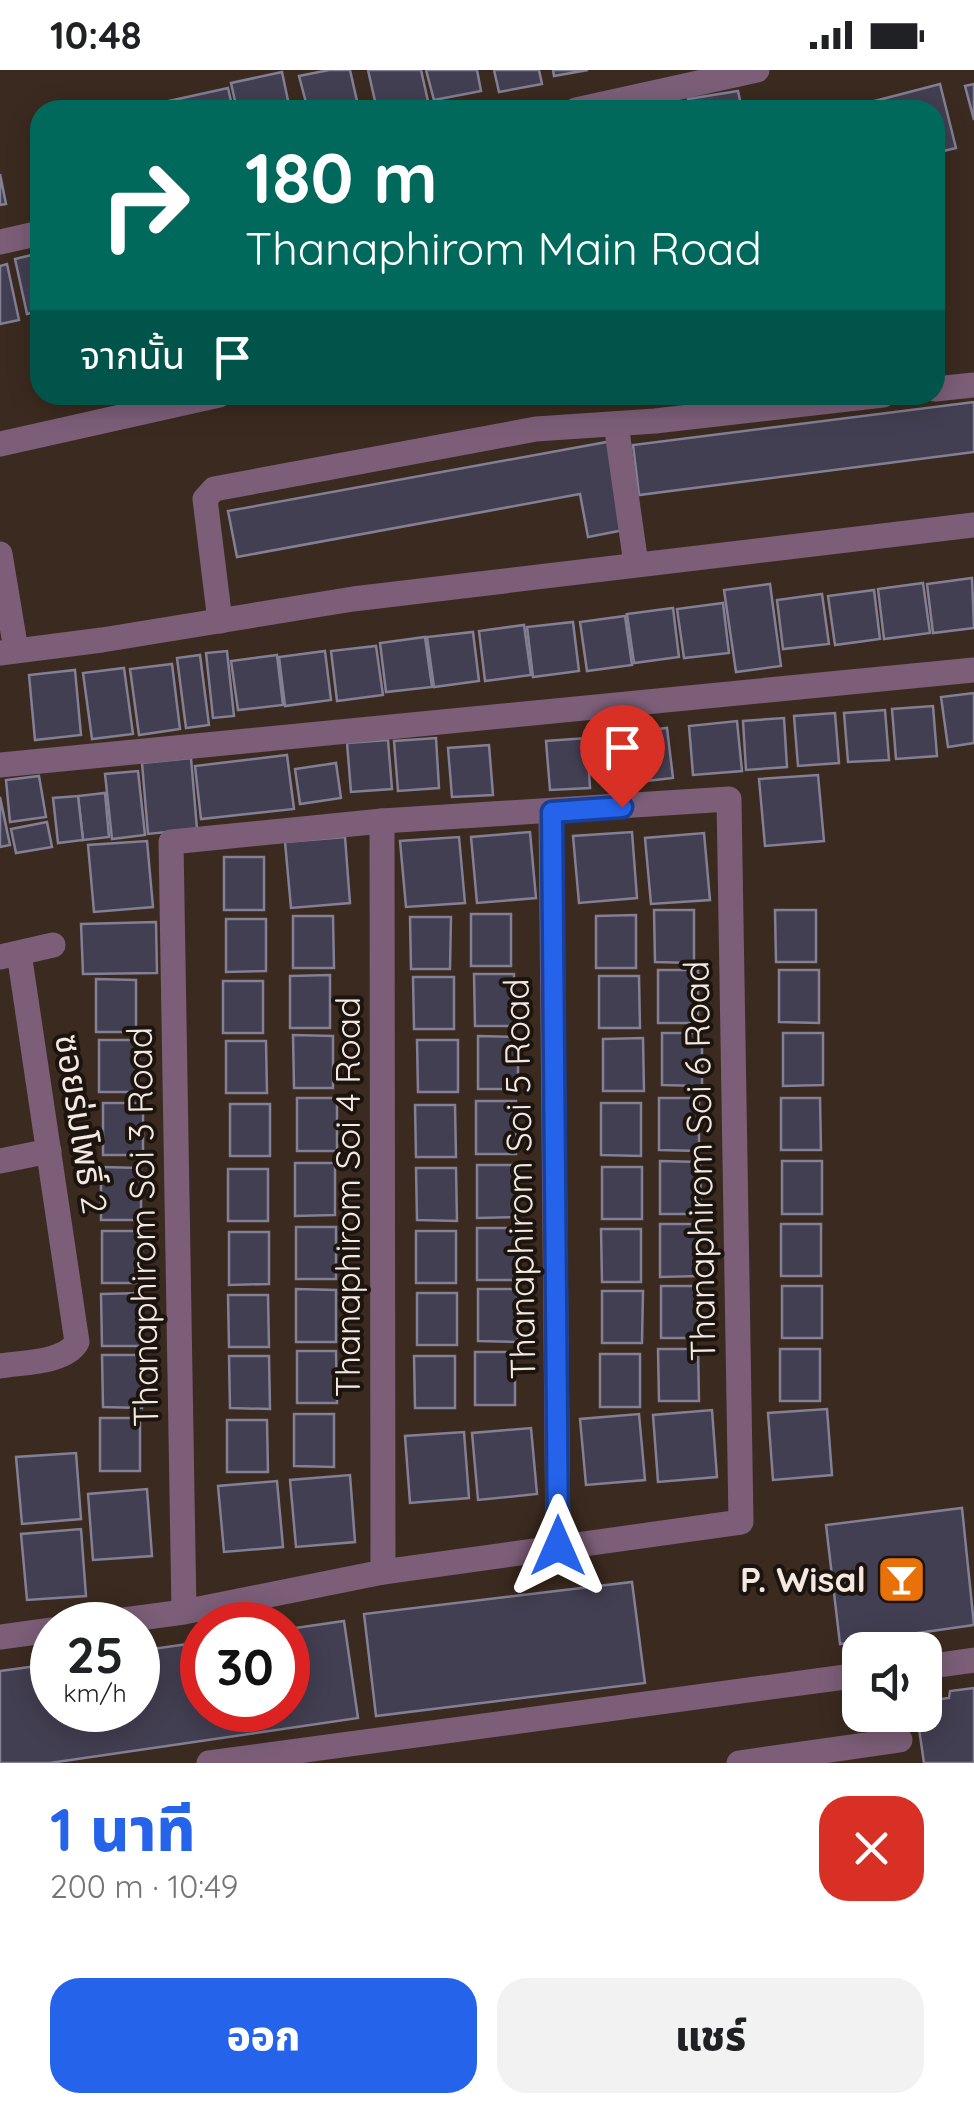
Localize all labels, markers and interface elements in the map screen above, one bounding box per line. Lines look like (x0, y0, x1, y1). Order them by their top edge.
text: 10:48 (50, 11, 142, 59)
text: 180 m (245, 133, 438, 221)
icon: right (80, 140, 210, 270)
text: Thanaphirom Main Road (245, 220, 762, 276)
icon: arrive (205, 330, 260, 385)
text: จากนั้น (80, 331, 185, 379)
pin (580, 705, 665, 808)
icon: arrive (595, 720, 650, 775)
street label: Thanaphirom Soi 6 Road (674, 960, 724, 1362)
street label: Thanaphirom Soi 5 Road (494, 978, 544, 1380)
street label: Thanaphirom Soi 4 Road (325, 997, 369, 1397)
street label: Thanaphirom Soi 3 Road (117, 1027, 167, 1427)
street label: ซอยร่มโพธิ์ 2 (46, 1031, 118, 1217)
position arrow (506, 1494, 610, 1598)
bar icon: P. Wisal (875, 1554, 927, 1606)
place label: P. Wisal (740, 1557, 866, 1601)
speed limit sign: 30 (180, 1602, 310, 1732)
text: 25 (66, 1623, 124, 1686)
map controls (842, 1632, 942, 1732)
button: sound (842, 1632, 942, 1732)
text: km/h (63, 1677, 127, 1708)
text: 1 นาที (50, 1791, 195, 1866)
button: close (819, 1796, 924, 1901)
text: 200 m · 10:49 (50, 1866, 238, 1906)
button: ออก (50, 1978, 477, 2093)
button: แชร์ (497, 1978, 924, 2093)

